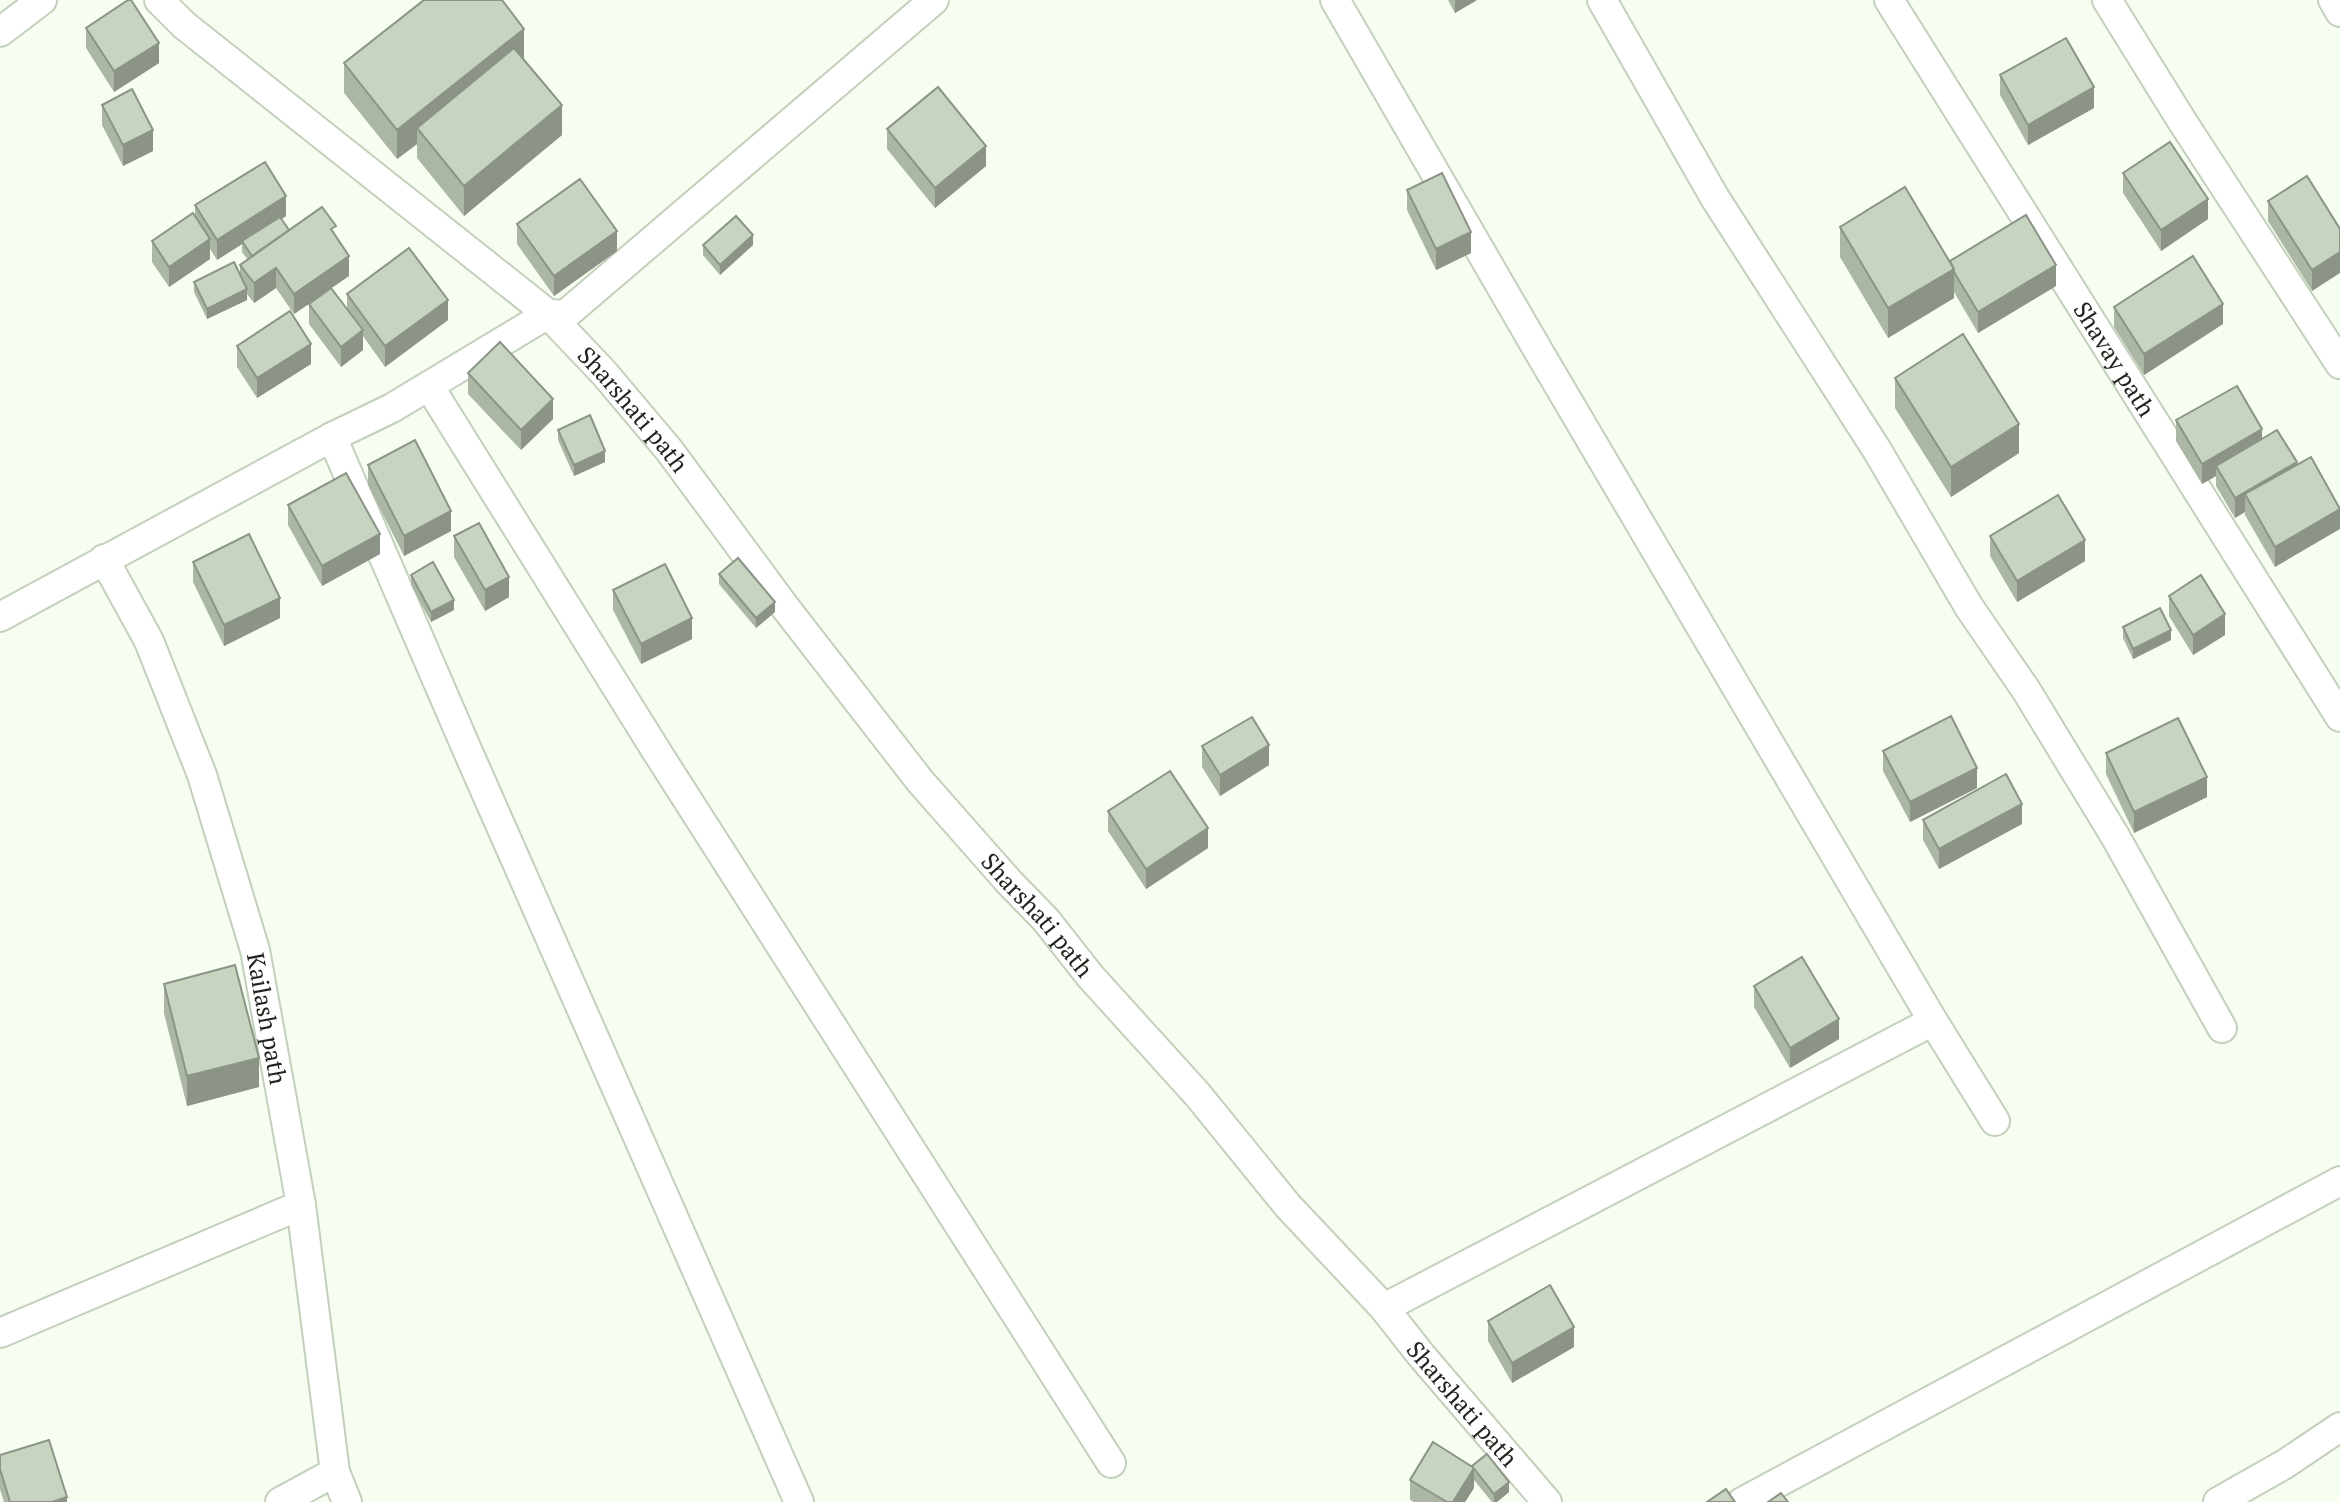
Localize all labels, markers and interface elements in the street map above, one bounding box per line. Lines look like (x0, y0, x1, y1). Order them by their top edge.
street label: Shavay path (2067, 295, 2163, 422)
street label: Sharshati path (571, 339, 696, 478)
street label: Sharshati path (974, 846, 1101, 984)
street label: Kailash path (240, 950, 295, 1087)
street label: Sharshati path (1400, 1334, 1525, 1473)

